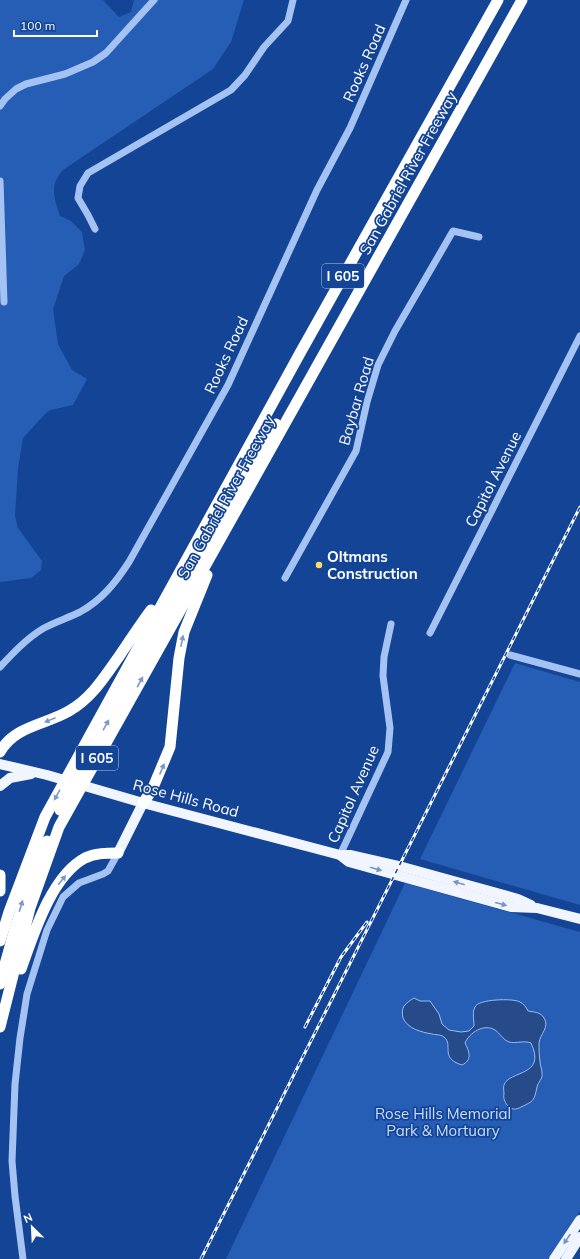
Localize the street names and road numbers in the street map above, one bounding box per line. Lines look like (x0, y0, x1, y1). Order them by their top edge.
street label: Rooks Road (338, 21, 390, 105)
street label: San Gabriel River Freeway (355, 88, 461, 258)
road number: I 605 (322, 264, 364, 288)
street label: Rooks Road (200, 313, 252, 397)
street label: Baybar Road (334, 355, 378, 447)
street label: San Gabriel River Freeway (173, 412, 279, 582)
street label: Capitol Avenue (461, 428, 525, 530)
street label: Capitol Avenue (323, 742, 383, 846)
road number: I 605 (76, 746, 118, 770)
street label: Rose Hills Road (131, 775, 241, 821)

